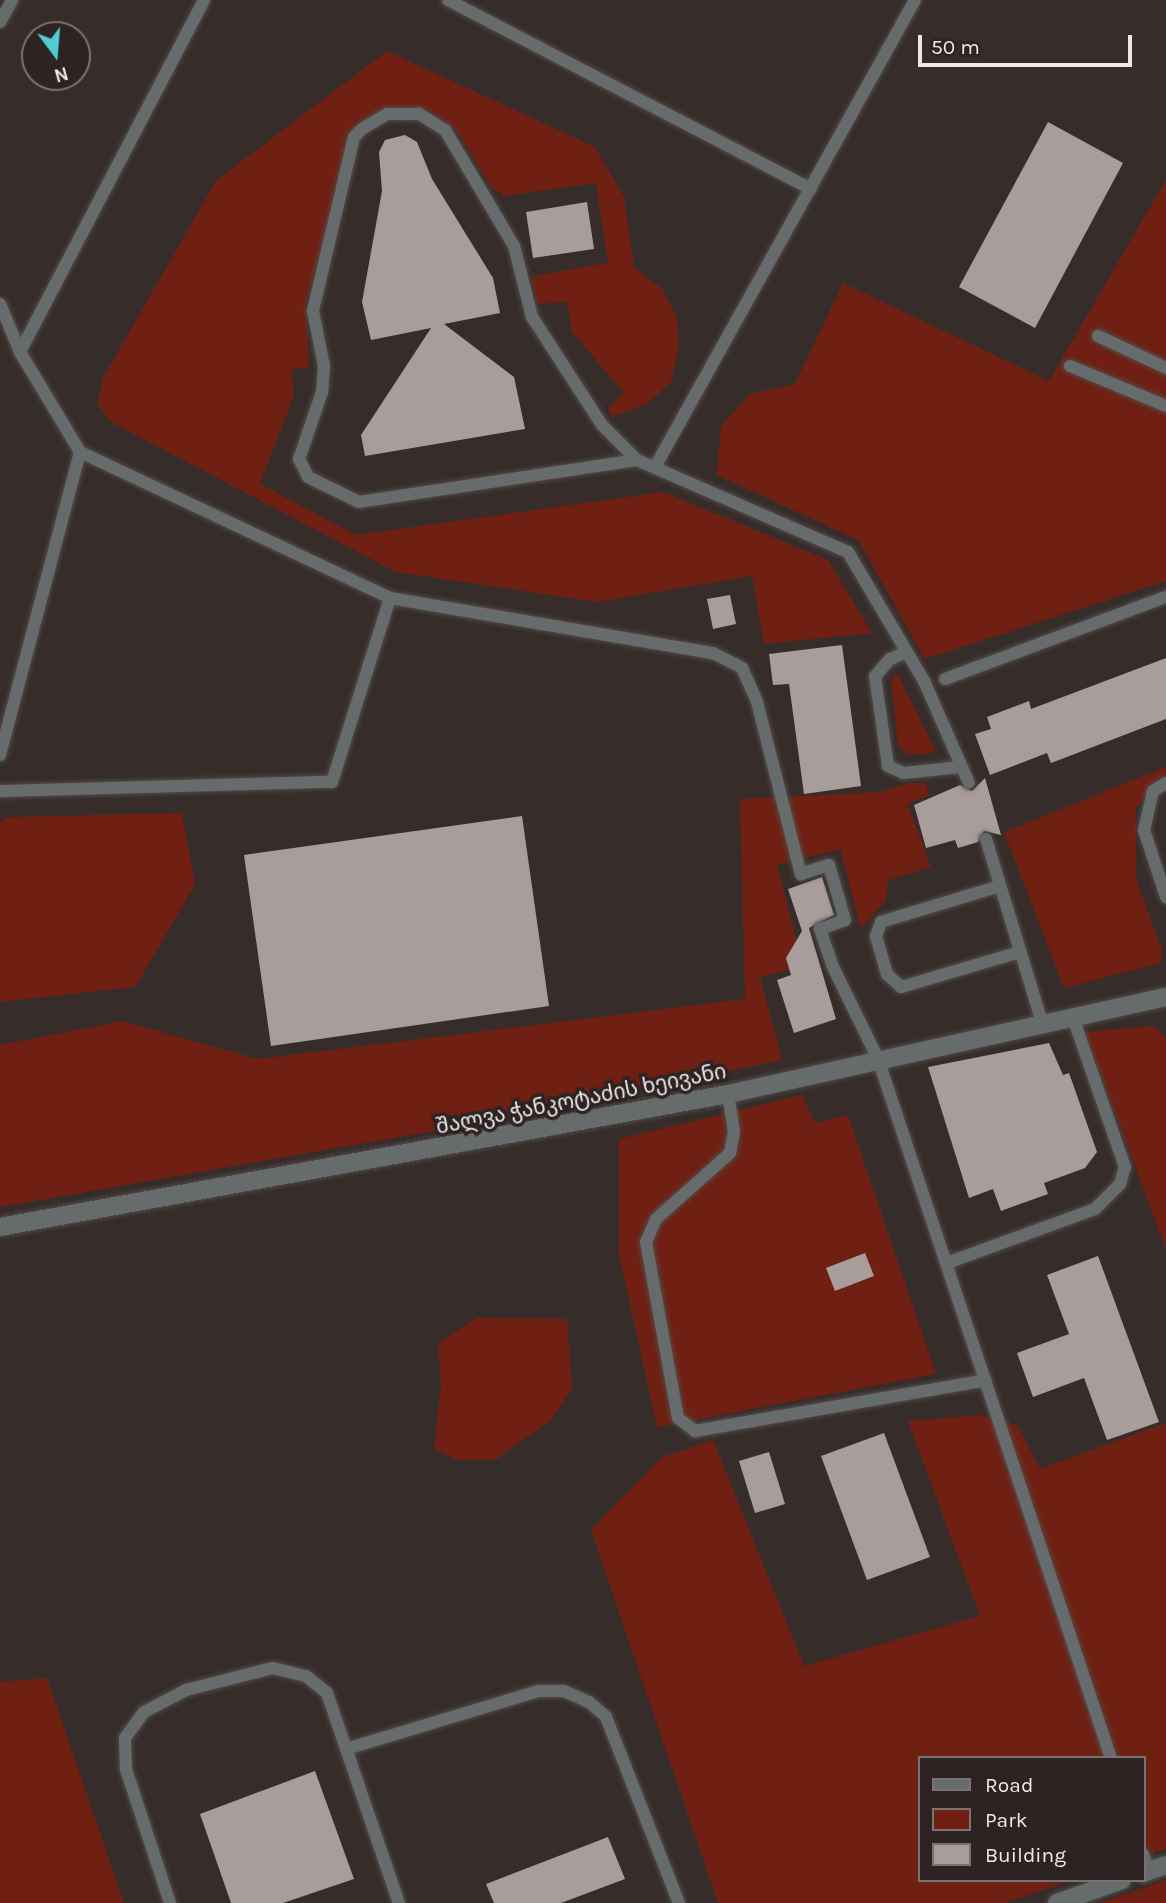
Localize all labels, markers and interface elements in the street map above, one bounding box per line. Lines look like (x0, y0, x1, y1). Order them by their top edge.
north arrow (21, 21, 91, 91)
scale bar (921, 21, 1134, 65)
text: 50 m (931, 35, 980, 59)
text: N (52, 62, 71, 87)
street label: შალვა ჭანკოტაძის ხეივანი (434, 1058, 728, 1140)
legend (918, 1756, 1145, 1882)
text: Road (985, 1773, 1033, 1797)
text: Park (985, 1808, 1028, 1832)
text: Building (985, 1843, 1066, 1867)

